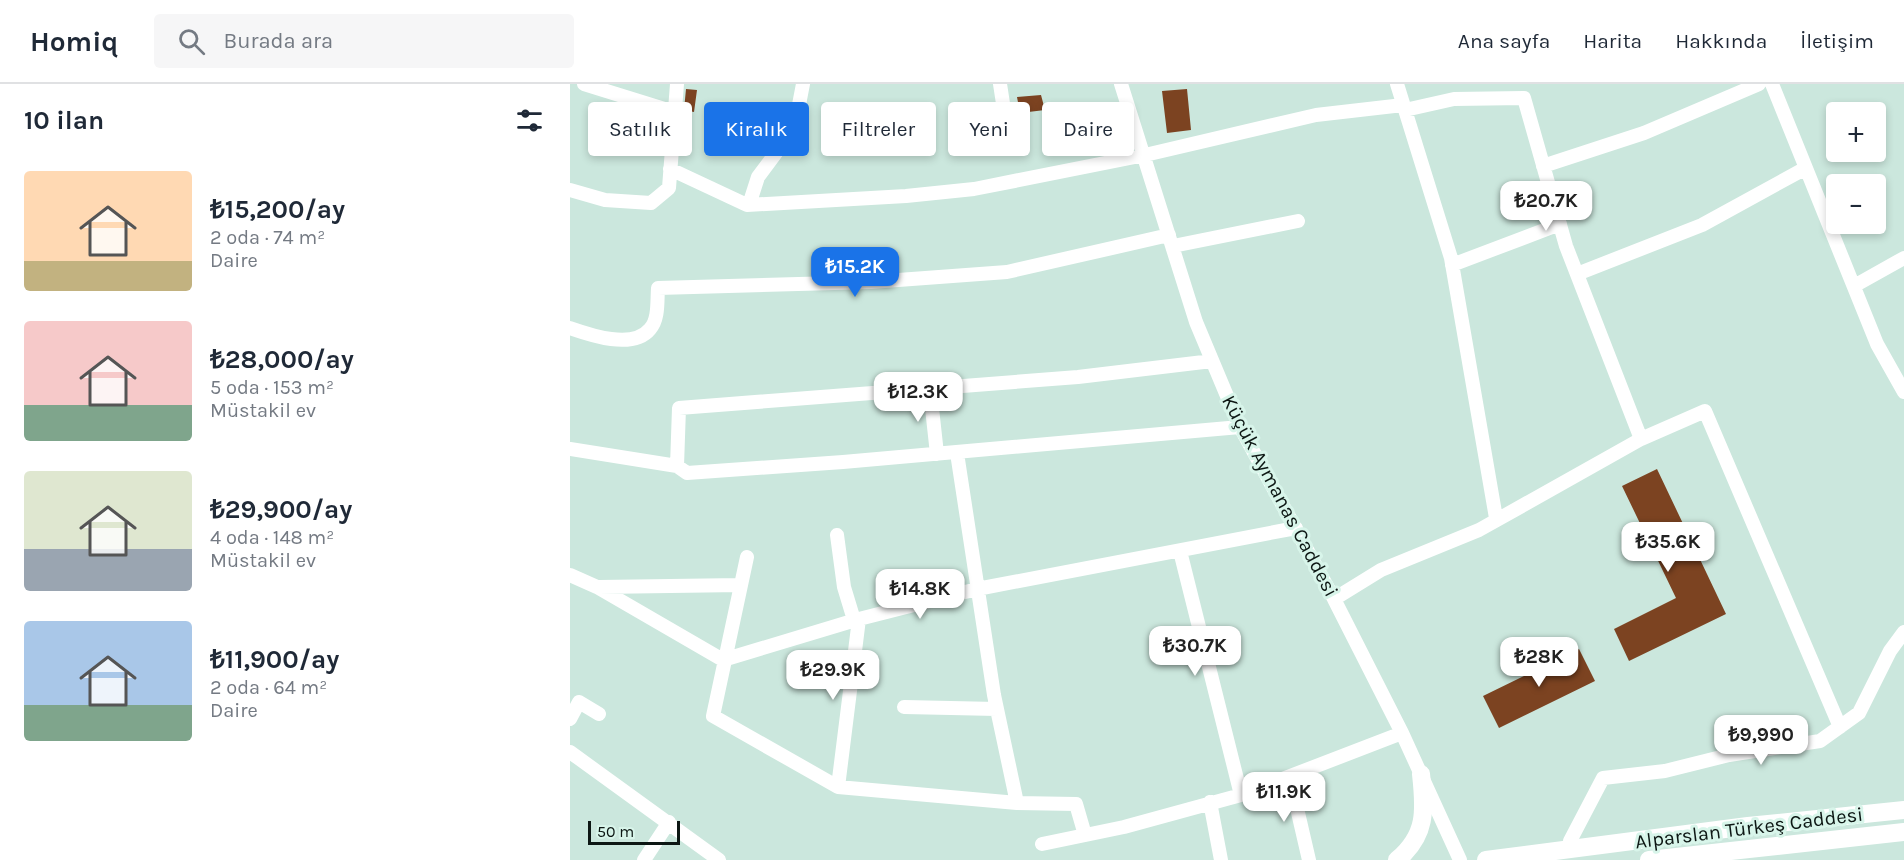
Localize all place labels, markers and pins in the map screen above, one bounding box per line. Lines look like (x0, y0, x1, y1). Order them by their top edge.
pin: ₺20.7K (1497, 181, 1595, 232)
pin: ₺15.2K (806, 247, 904, 298)
pin: ₺12.3K (869, 372, 967, 423)
pin: ₺35.6K (1619, 522, 1717, 573)
pin: ₺14.8K (871, 569, 969, 620)
pin: ₺30.7K (1146, 626, 1244, 677)
pin: ₺28K (1503, 637, 1575, 688)
pin: ₺29.9K (784, 650, 882, 701)
pin: ₺9,990 (1712, 715, 1810, 766)
pin: ₺11.9K (1235, 772, 1333, 823)

